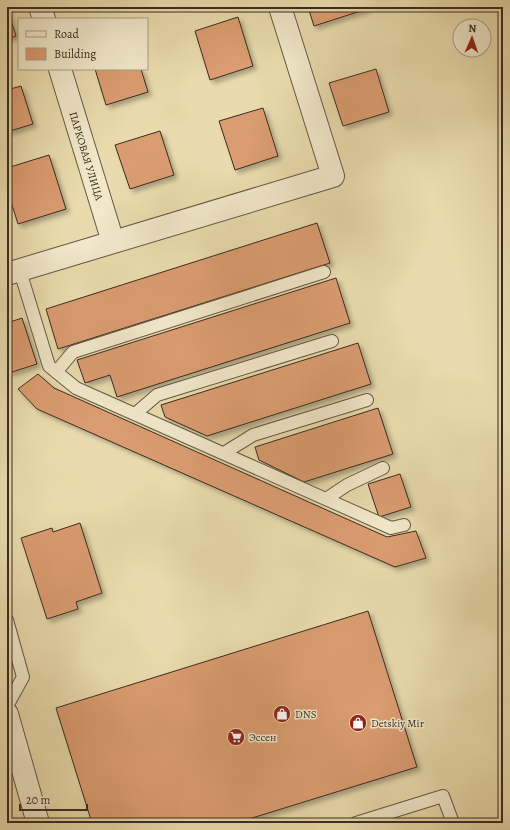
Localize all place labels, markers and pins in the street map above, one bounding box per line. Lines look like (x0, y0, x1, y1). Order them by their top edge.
shop icon: DNS (272, 704, 292, 724)
place label: DNS (295, 707, 317, 722)
shop icon: Detskiy Mir (348, 713, 368, 733)
place label: Detskiy Mir (371, 716, 424, 731)
supermarket icon: Эссен (226, 727, 246, 747)
place label: Эссен (249, 730, 276, 745)

